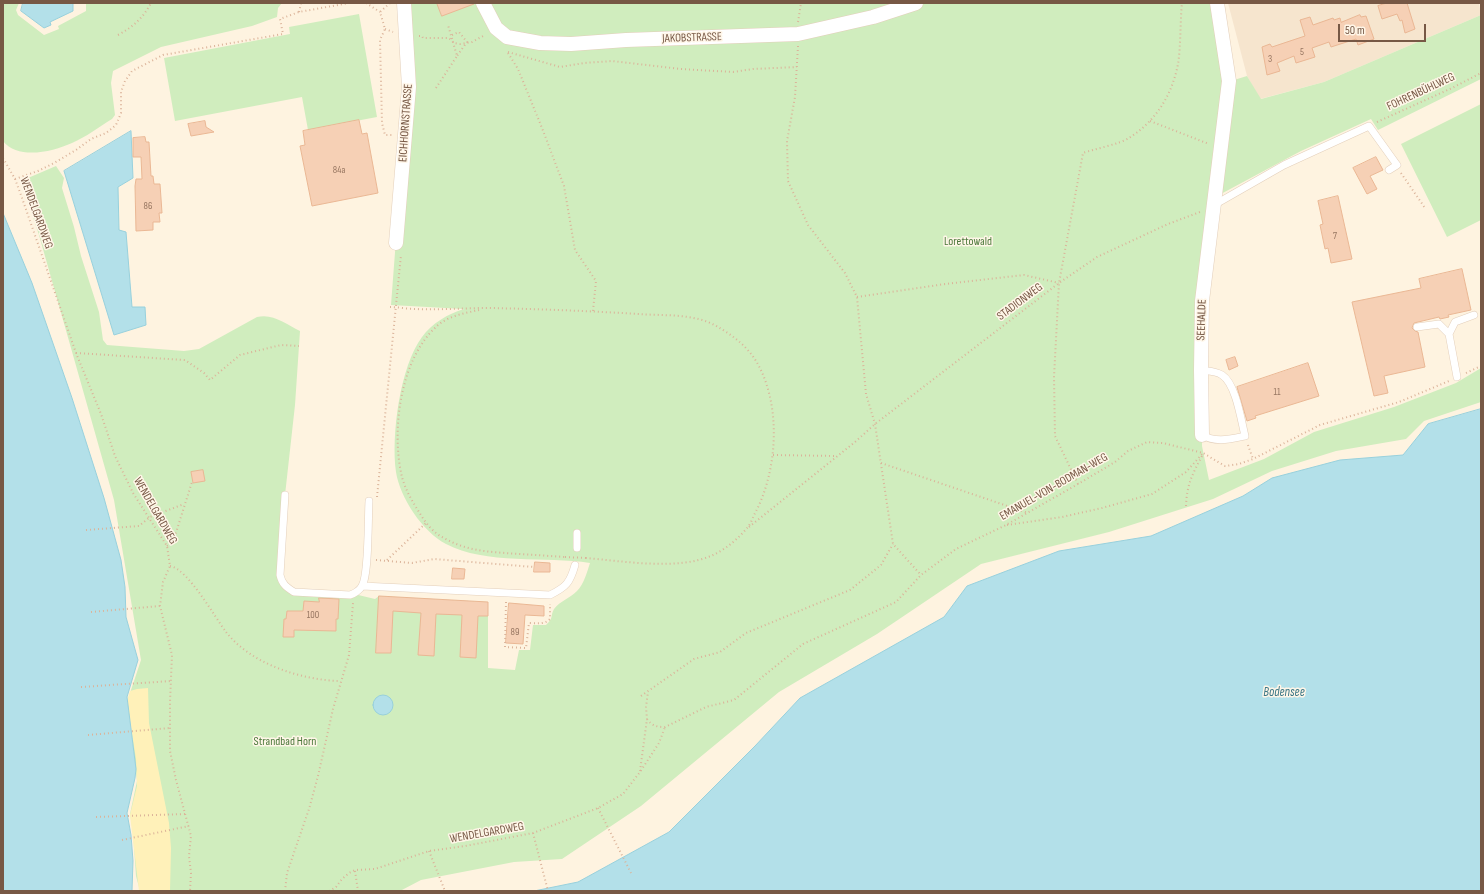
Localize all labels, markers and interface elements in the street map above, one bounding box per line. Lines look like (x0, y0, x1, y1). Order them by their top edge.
scale bar (1340, 16, 1428, 42)
text: 50 m (1345, 23, 1365, 38)
street label: JAKOBSTRASSE (662, 30, 722, 46)
house number: 5 (1300, 46, 1304, 58)
house number: 3 (1268, 53, 1272, 65)
street label: FOHRENBÜHLWEG (1385, 70, 1457, 114)
street label: EICHHORNSTRASSE (396, 83, 416, 163)
house number: 84a (333, 164, 345, 176)
street label: WENDELGARDWEG (16, 175, 56, 251)
house number: 86 (144, 200, 152, 212)
house number: 7 (1333, 230, 1337, 242)
park label: Lorettowald (944, 235, 992, 249)
street label: STADIONWEG (994, 280, 1046, 324)
street label: SEEHALDE (1194, 299, 1210, 341)
house number: 11 (1274, 386, 1280, 398)
street label: EMANUEL-VON-BODMAN-WEG (997, 450, 1111, 524)
street label: WENDELGARDWEG (130, 475, 180, 547)
house number: 100 (307, 609, 319, 621)
house number: 89 (511, 626, 519, 638)
water label: Bodensee (1263, 685, 1305, 701)
park label: Strandbad Horn (254, 735, 316, 749)
street label: WENDELGARDWEG (449, 819, 525, 847)

